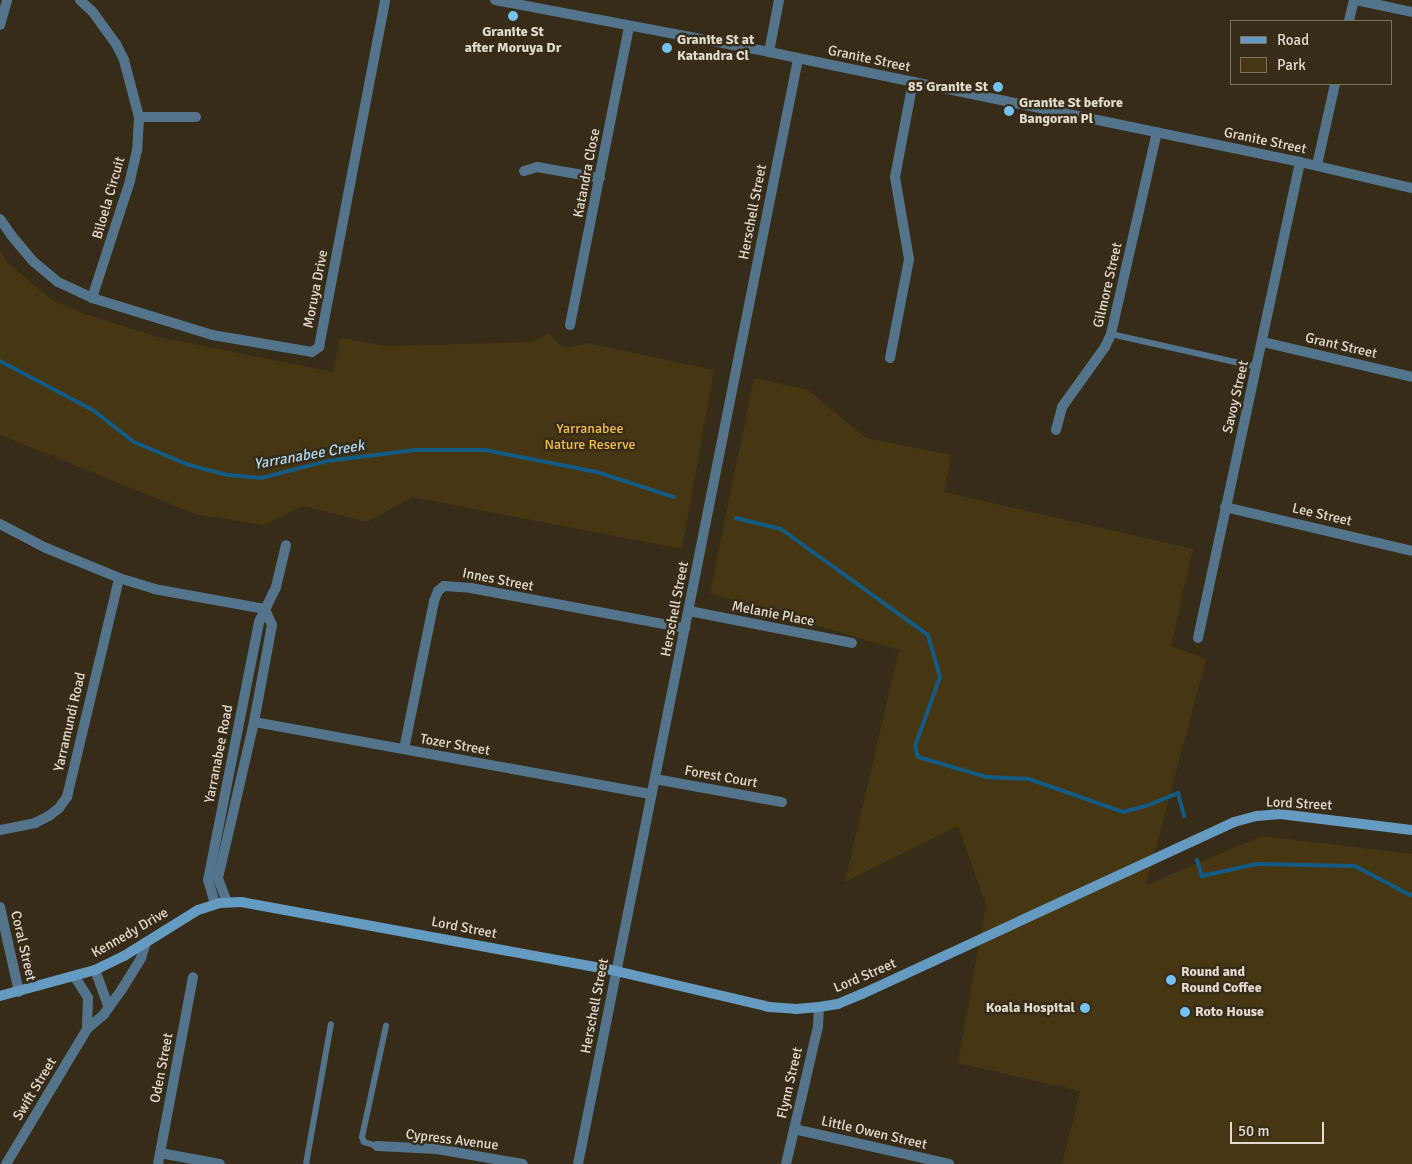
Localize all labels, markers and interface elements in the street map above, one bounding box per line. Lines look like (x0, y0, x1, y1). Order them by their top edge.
marker: Granite St after Moruya Dr (507, 10, 519, 22)
legend (1230, 20, 1392, 85)
place label: Granite St after Moruya Dr (465, 24, 561, 56)
text: Road (1277, 31, 1309, 49)
place label: Granite St at Katandra Cl (677, 32, 754, 64)
marker: Granite St at Katandra Cl (661, 42, 673, 54)
street label: Granite Street (826, 42, 912, 76)
text: Park (1277, 56, 1306, 74)
place label: 85 Granite St (908, 79, 988, 95)
marker: 85 Granite St (992, 81, 1004, 93)
place label: Granite St before Bangoran Pl (1019, 95, 1123, 128)
marker: Granite St before Bangoran Pl (1003, 105, 1015, 117)
street label: Granite Street (1222, 124, 1308, 158)
street label: Katandra Close (570, 127, 604, 219)
street label: Biloela Circuit (89, 155, 129, 241)
street label: Herschell Street (736, 163, 770, 261)
street label: Gilmore Street (1090, 241, 1126, 329)
street label: Moruya Drive (300, 248, 332, 330)
street label: Grant Street (1303, 330, 1379, 362)
street label: Savoy Street (1219, 359, 1253, 435)
park label: Yarranabee Nature Reserve (544, 421, 636, 454)
water label: Yarranabee Creek (252, 436, 366, 474)
street label: Lee Street (1291, 500, 1353, 530)
street label: Herschell Street (658, 560, 692, 658)
street label: Innes Street (461, 565, 535, 595)
street label: Melanie Place (730, 598, 816, 630)
street label: Yarramundi Road (50, 671, 90, 773)
street label: Yarranabee Road (201, 703, 237, 805)
street label: Tozer Street (419, 731, 491, 759)
street label: Forest Court (683, 762, 759, 792)
street label: Lord Street (1265, 794, 1333, 814)
street label: Kennedy Drive (89, 904, 171, 962)
street label: Coral Street (7, 909, 39, 983)
street label: Lord Street (430, 913, 498, 943)
street label: Lord Street (831, 955, 899, 997)
street label: Herschell Street (578, 957, 612, 1055)
place label: Round and Round Coffee (1181, 964, 1262, 996)
marker: Round and Round Coffee (1165, 974, 1177, 986)
place label: Koala Hospital (986, 1000, 1075, 1016)
marker: Koala Hospital (1079, 1002, 1091, 1014)
place label: Roto House (1195, 1004, 1264, 1020)
marker: Roto House (1179, 1006, 1191, 1018)
street label: Oden Street (147, 1032, 177, 1104)
street label: Flynn Street (774, 1046, 806, 1120)
street label: Swift Street (10, 1055, 60, 1123)
scale bar (1232, 1112, 1326, 1144)
street label: Little Owen Street (820, 1113, 928, 1153)
text: 50 m (1238, 1122, 1269, 1140)
street label: Cypress Avenue (405, 1126, 499, 1154)

